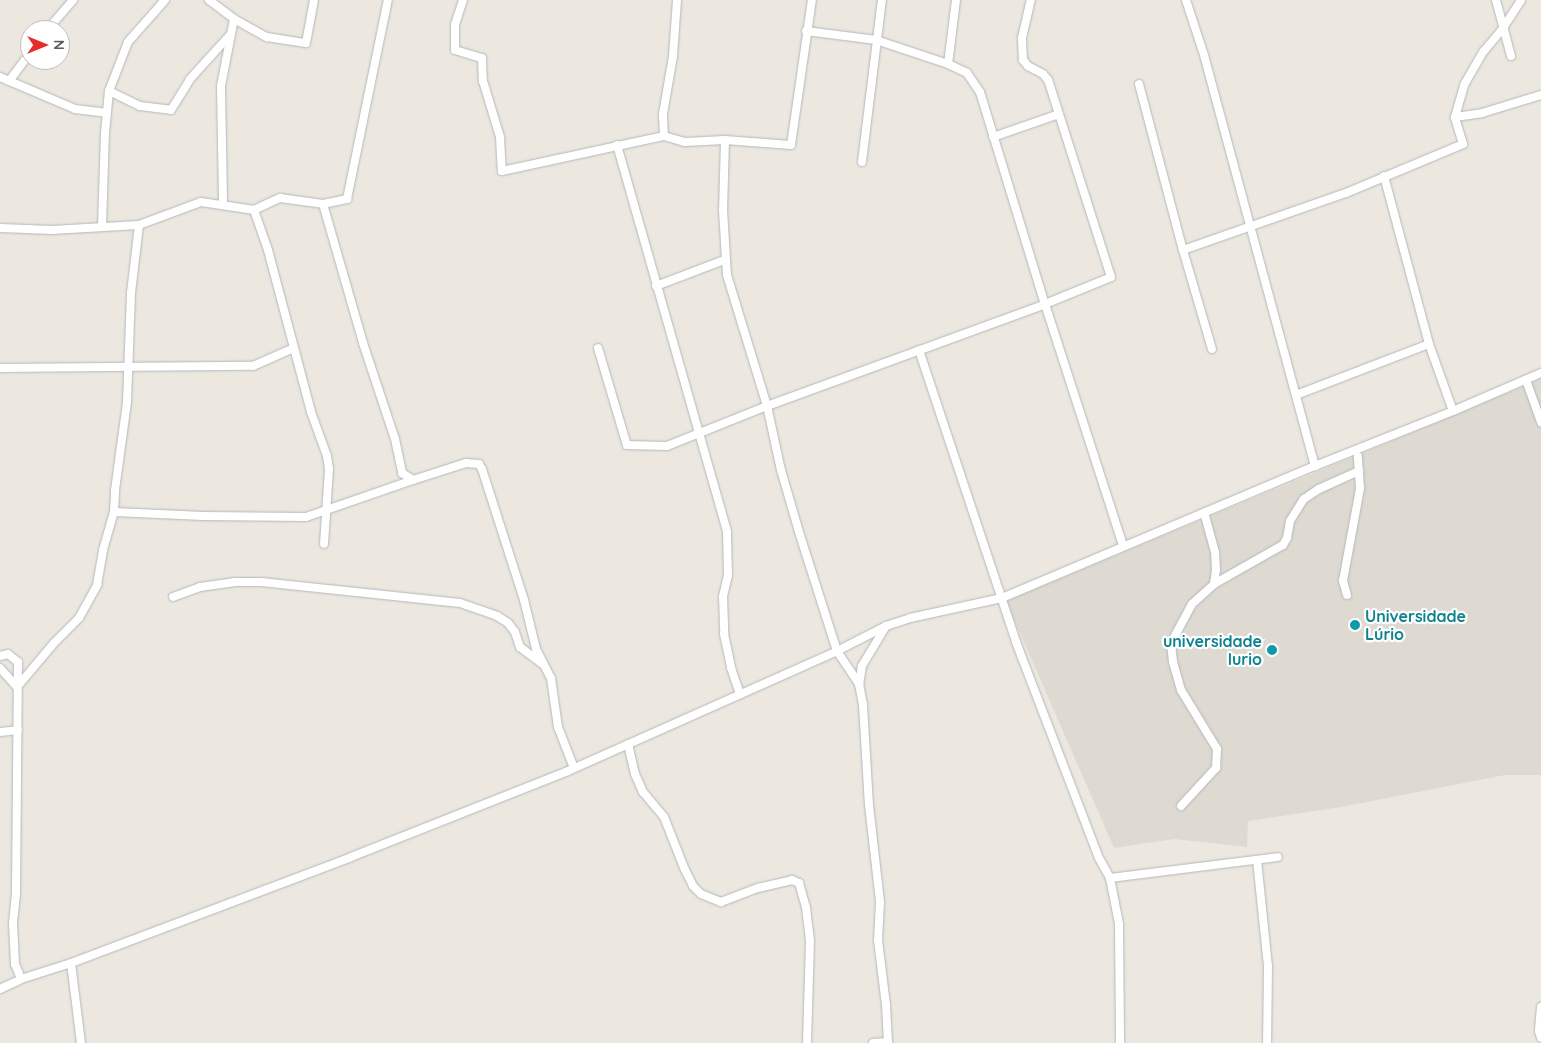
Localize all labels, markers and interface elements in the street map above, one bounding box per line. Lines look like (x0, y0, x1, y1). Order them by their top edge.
north arrow (20, 20, 70, 70)
text: N (50, 40, 68, 50)
place label: Universidade Lúrio (1365, 606, 1466, 644)
marker: Universidade Lúrio (1349, 619, 1361, 631)
place label: universidade lurio (1163, 631, 1262, 669)
marker: universidade lurio (1266, 644, 1278, 656)

